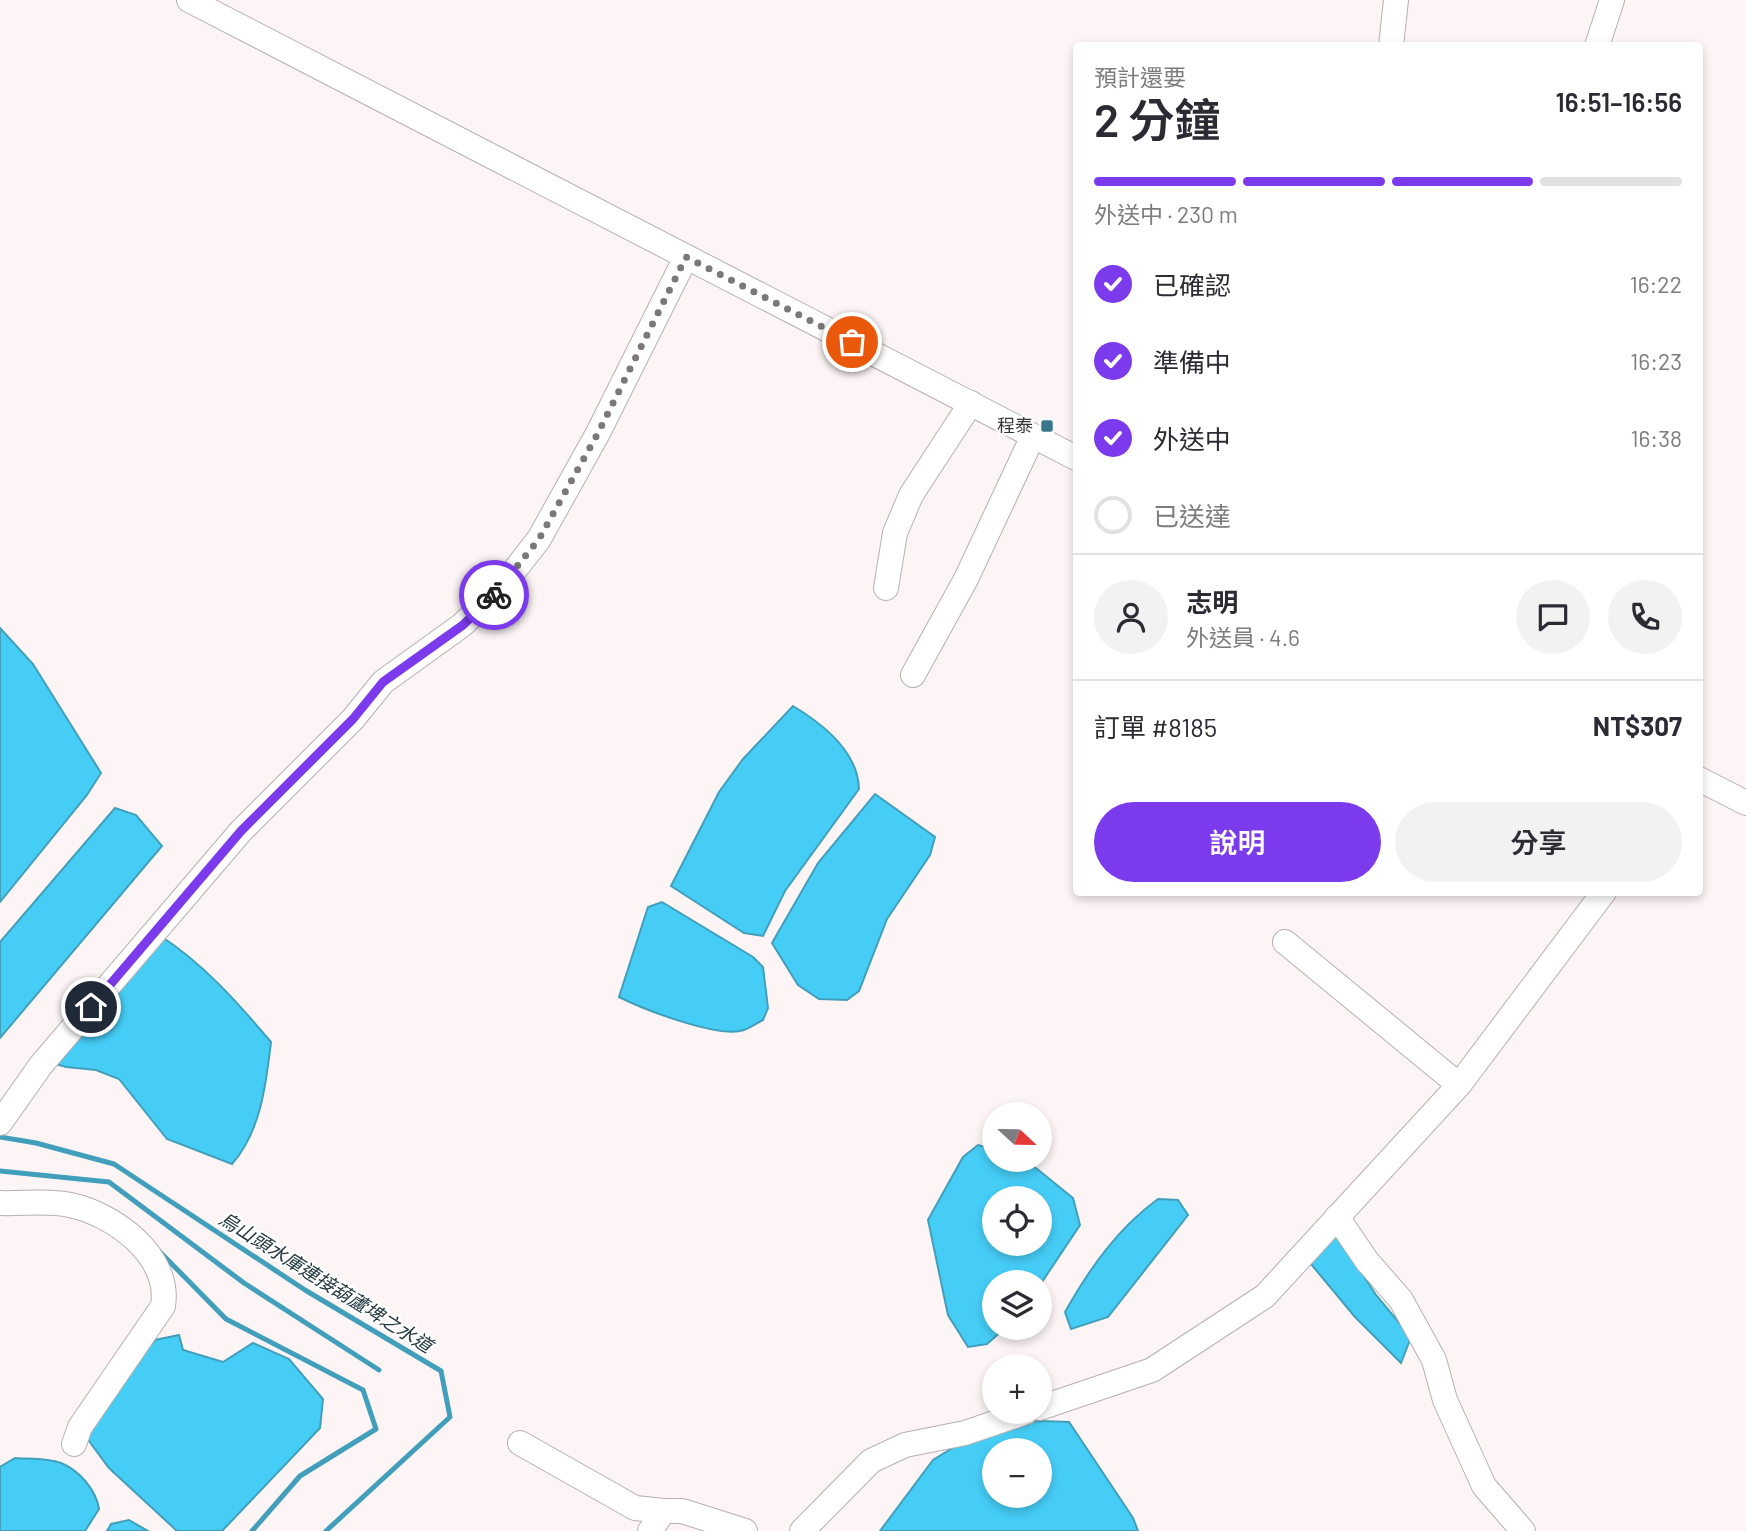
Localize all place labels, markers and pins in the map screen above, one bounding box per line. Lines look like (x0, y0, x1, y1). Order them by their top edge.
pin (822, 312, 882, 372)
place label: 程泰 (997, 414, 1033, 436)
marker: 程泰 (1039, 418, 1055, 434)
pin (61, 977, 121, 1037)

